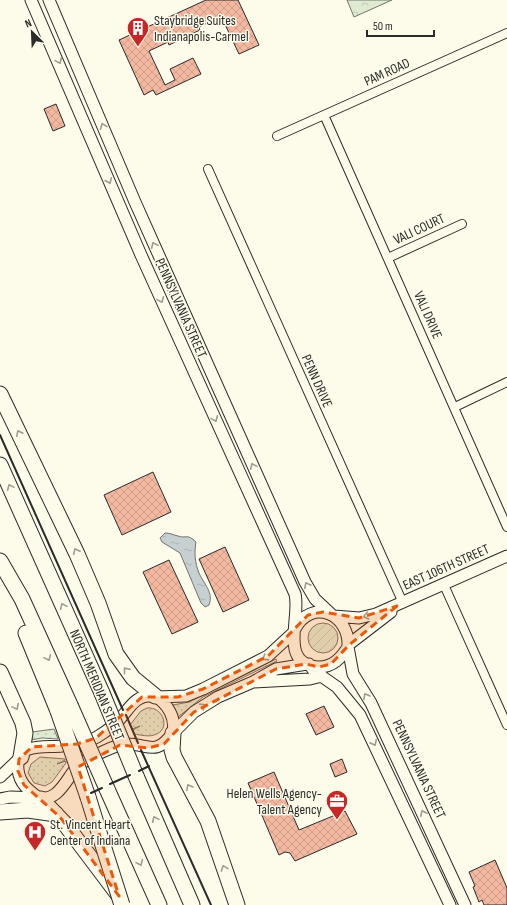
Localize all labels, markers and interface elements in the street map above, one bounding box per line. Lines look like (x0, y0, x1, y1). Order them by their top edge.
north arrow (12, 12, 52, 52)
place label: Staybridge Suites Indianapolis-Carmel (154, 12, 249, 45)
scale bar (367, 12, 434, 38)
building icon: Staybridge Suites Indianapolis-Carmel (125, 15, 151, 48)
text: N (23, 16, 34, 30)
text: 50 m (373, 19, 393, 34)
street label: PAM ROAD (362, 54, 413, 90)
one-way arrow (54, 57, 62, 65)
one-way arrow (100, 122, 108, 129)
one-way arrow (104, 177, 112, 185)
street label: VALI COURT (391, 210, 448, 248)
one-way arrow (151, 242, 159, 250)
street label: PENNSYLVANIA STREET (151, 255, 211, 361)
street label: VALI DRIVE (410, 289, 446, 342)
one-way arrow (156, 296, 164, 304)
street label: PENN DRIVE (298, 352, 336, 410)
one-way arrow (210, 414, 218, 422)
one-way arrow (16, 430, 24, 438)
one-way arrow (250, 463, 258, 470)
one-way arrow (7, 484, 15, 492)
street label: EAST 106TH STREET (400, 540, 492, 594)
one-way arrow (73, 547, 81, 555)
one-way arrow (304, 581, 312, 589)
one-way arrow (60, 603, 68, 610)
one-way arrow (363, 612, 370, 620)
street label: NORTH MERIDIAN STREET (66, 627, 128, 743)
one-way arrow (262, 653, 269, 660)
one-way arrow (44, 655, 52, 662)
one-way arrow (124, 667, 131, 674)
one-way arrow (364, 693, 371, 700)
one-way arrow (11, 703, 19, 710)
one-way arrow (199, 704, 206, 711)
street label: PENNSYLVANIA STREET (389, 717, 450, 822)
one-way arrow (369, 738, 377, 746)
one-way arrow (187, 784, 194, 791)
place label: Helen Wells Agency- Talent Agency (227, 785, 323, 818)
office icon: Helen Wells Agency- Talent Agency (324, 788, 350, 821)
one-way arrow (420, 810, 428, 818)
place label: St. Vincent Heart Center of Indiana (50, 816, 131, 849)
one-way arrow (152, 816, 160, 824)
hospital icon: St. Vincent Heart Center of Indiana (22, 819, 48, 852)
one-way arrow (136, 859, 144, 866)
one-way arrow (221, 865, 229, 872)

